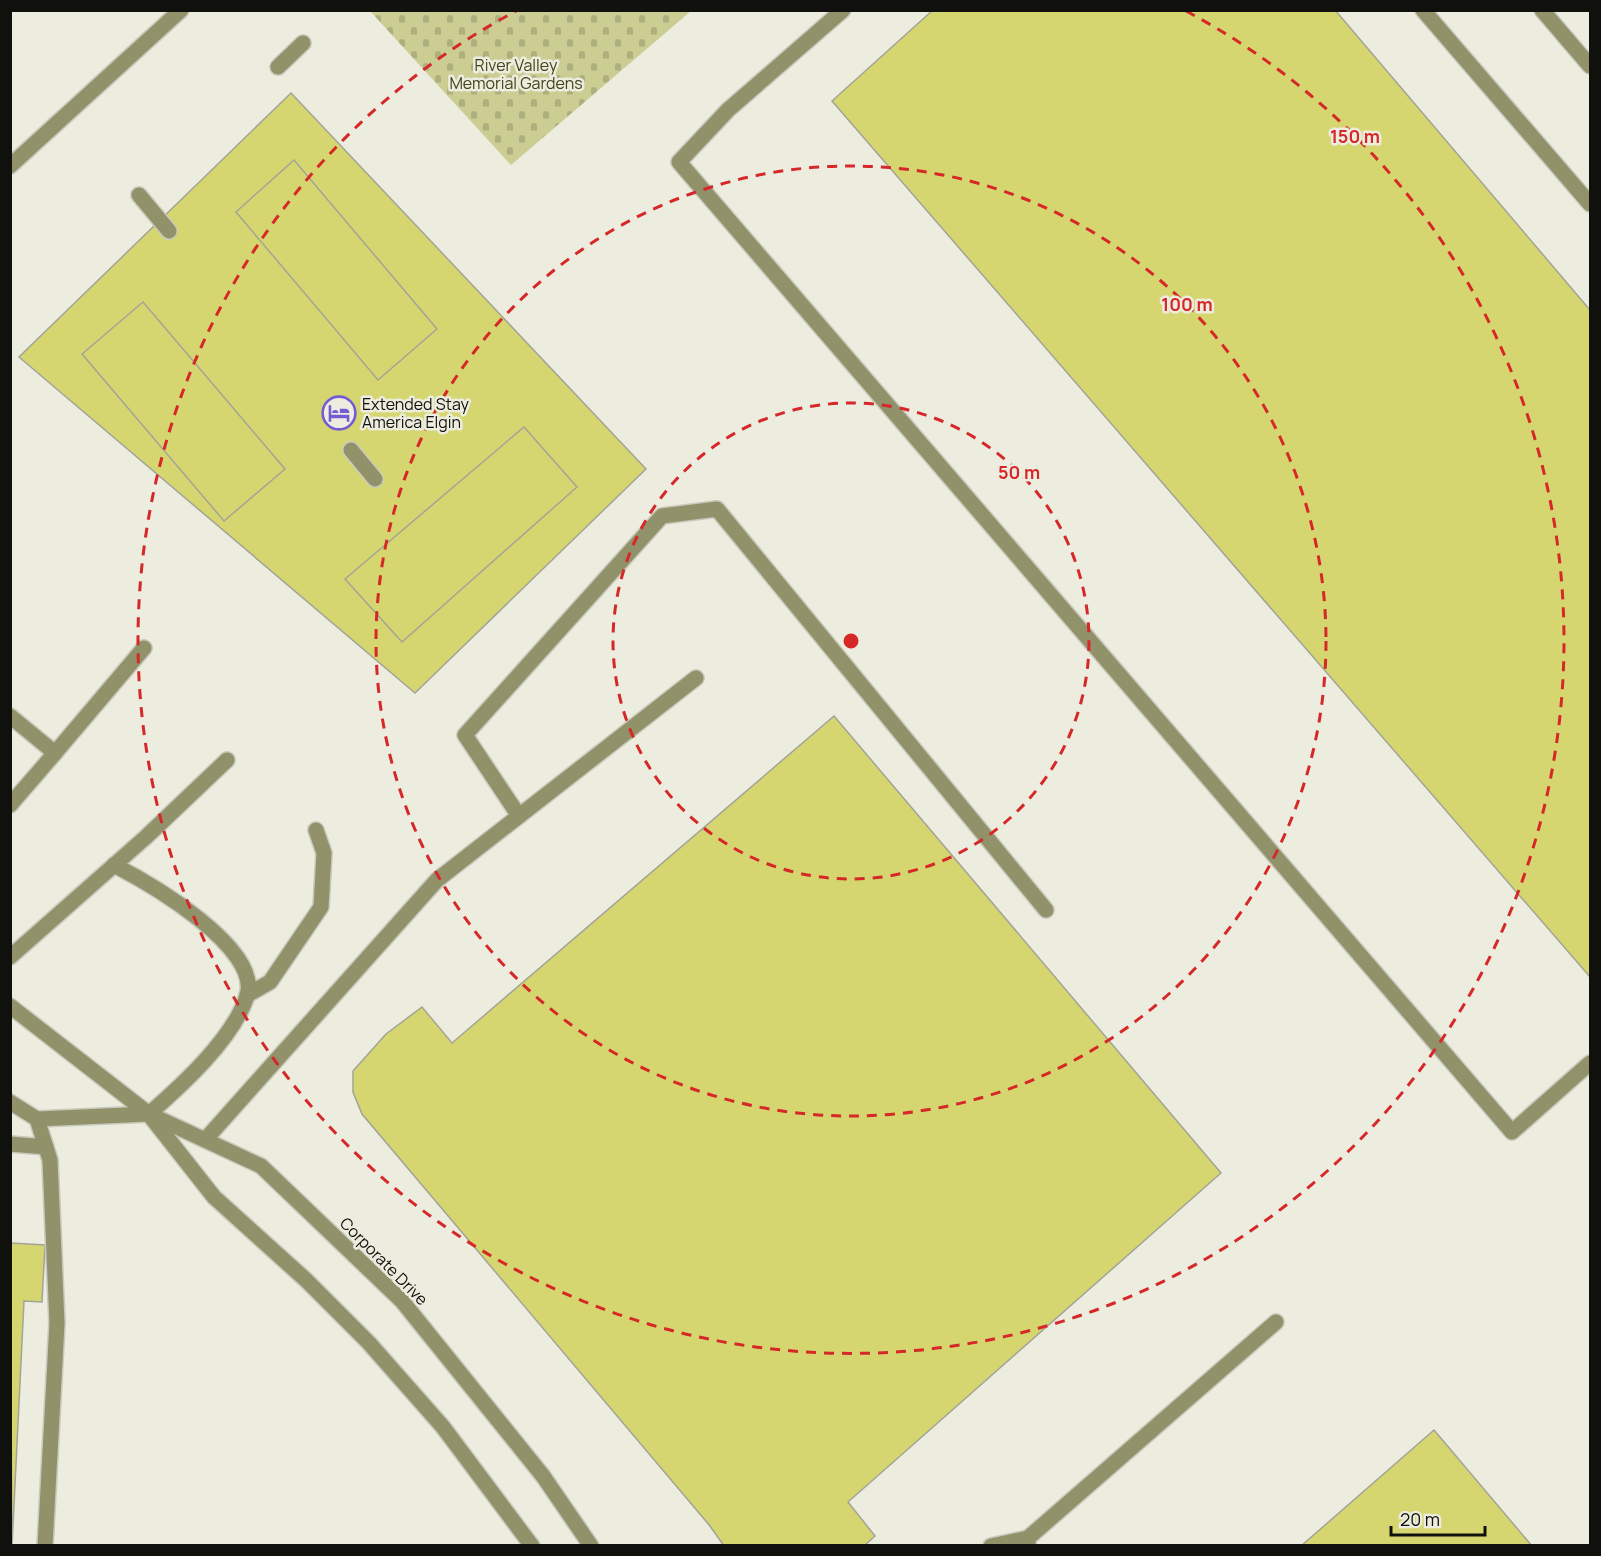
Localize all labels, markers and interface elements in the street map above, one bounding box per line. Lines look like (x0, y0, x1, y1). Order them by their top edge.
park label: River Valley Memorial Gardens (449, 54, 583, 94)
text: 150 m (1330, 124, 1380, 148)
text: 100 m (1161, 292, 1213, 316)
place label: Extended Stay America Elgin (362, 393, 469, 433)
hotel icon: Extended Stay America Elgin (321, 395, 357, 431)
text: 50 m (998, 460, 1040, 484)
centre of rings (841, 631, 861, 651)
street label: Corporate Drive (335, 1212, 433, 1310)
scale bar (1391, 1499, 1486, 1537)
text: 20 m (1400, 1507, 1440, 1531)

